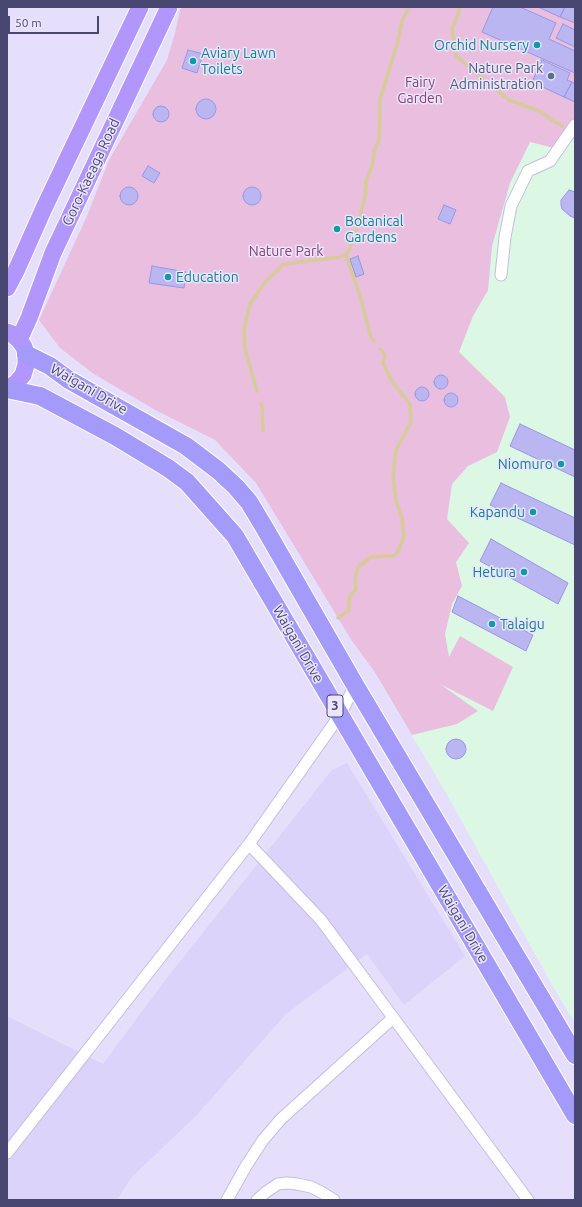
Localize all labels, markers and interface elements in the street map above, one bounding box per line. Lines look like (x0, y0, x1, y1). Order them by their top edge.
scale bar (10, 8, 101, 34)
text: 50 m (15, 16, 42, 29)
place label: Orchid Nursery (434, 37, 529, 53)
marker: Orchid Nursery (532, 40, 542, 50)
place label: Aviary Lawn Toilets (201, 45, 276, 78)
marker: Aviary Lawn Toilets (188, 56, 198, 66)
place label: Nature Park Administration (450, 60, 543, 92)
marker: Nature Park Administration (546, 71, 556, 81)
park label: Fairy Garden (397, 74, 443, 106)
street label: Goro-Kaeaga Road (59, 116, 123, 228)
place label: Botanical Gardens (345, 213, 403, 246)
marker: Botanical Gardens (332, 224, 342, 234)
park label: Nature Park (249, 243, 323, 259)
place label: Education (176, 269, 239, 285)
marker: Education (163, 272, 173, 282)
street label: Waigani Drive (47, 360, 131, 418)
place label: Niomuro (498, 456, 553, 472)
marker: Niomuro (556, 459, 566, 469)
place label: Kapandu (470, 504, 525, 520)
marker: Kapandu (528, 507, 538, 517)
place label: Hetura (473, 564, 516, 580)
marker: Hetura (519, 567, 529, 577)
street label: Waigani Drive (269, 602, 327, 686)
place label: Talaigu (500, 616, 545, 632)
marker: Talaigu (487, 619, 497, 629)
road number: 3 (327, 695, 343, 717)
street label: Waigani Drive (434, 882, 492, 966)

